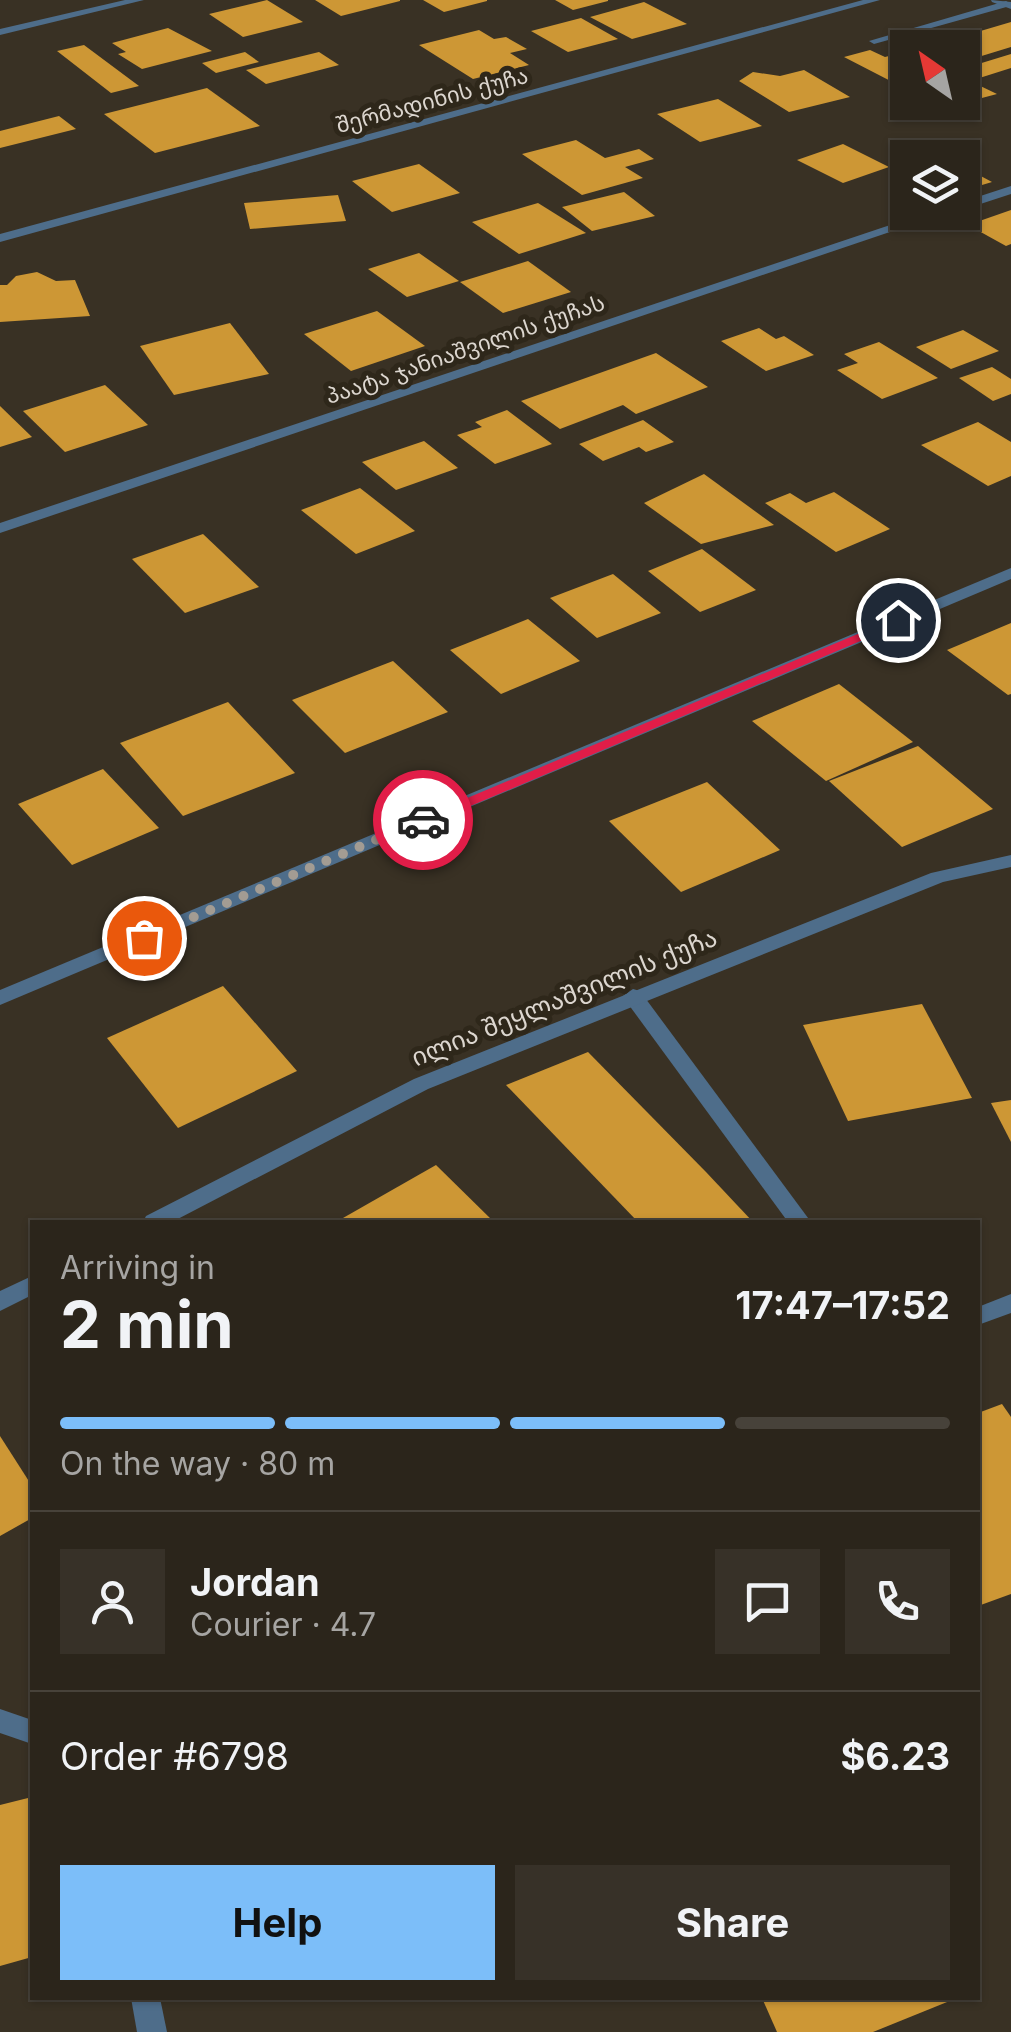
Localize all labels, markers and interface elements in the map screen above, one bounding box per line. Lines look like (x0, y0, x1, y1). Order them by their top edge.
north arrow (890, 30, 980, 120)
map controls (890, 30, 980, 230)
street label: შერმადინის ქუჩა (333, 62, 531, 139)
button: layers (890, 140, 980, 230)
street label: პაატა ჯანიაშვილის ქუჩას (322, 289, 608, 410)
pin (856, 578, 941, 663)
icon: home (871, 593, 926, 648)
courier (373, 770, 473, 870)
icon: car (396, 793, 451, 848)
pin (102, 896, 187, 981)
icon: bag (117, 911, 172, 966)
street label: ილია შეყლაშვილის ქუჩა (407, 922, 722, 1073)
text: Arriving in (60, 1248, 215, 1287)
text: 17:47–17:52 (735, 1282, 950, 1328)
text: 2 min (60, 1285, 234, 1364)
text: On the way · 80 m (60, 1444, 335, 1483)
button: person (60, 1549, 165, 1654)
button: chat (715, 1549, 820, 1654)
button: phone (845, 1549, 950, 1654)
text: Jordan (190, 1559, 320, 1605)
text: Courier · 4.7 (190, 1605, 376, 1644)
text: Order #6798 (60, 1733, 289, 1779)
text: $6.23 (840, 1733, 950, 1779)
button: Help (60, 1865, 495, 1980)
button: Share (515, 1865, 950, 1980)

